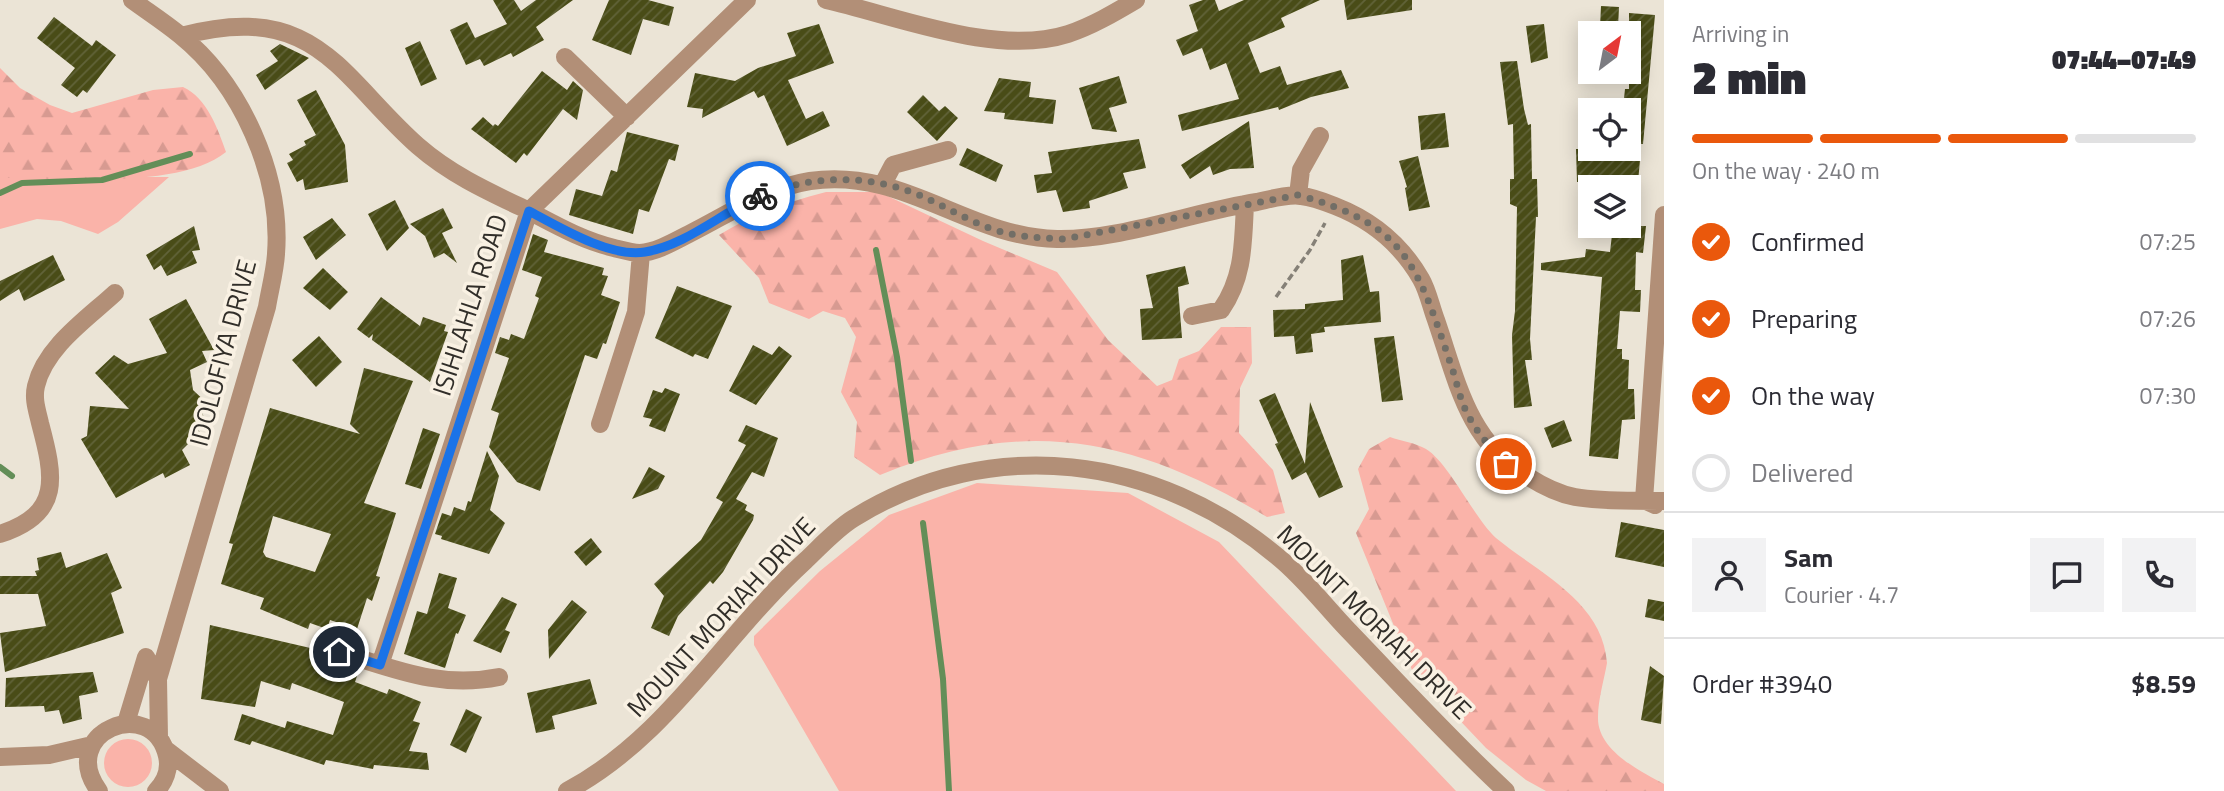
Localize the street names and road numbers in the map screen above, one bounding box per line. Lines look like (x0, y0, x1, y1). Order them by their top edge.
street label: ISIHLAHLA ROAD (422, 209, 517, 401)
street label: IDOLOFIYA DRIVE (179, 255, 266, 451)
street label: MOUNT MORIAH DRIVE (617, 508, 824, 726)
street label: MOUNT MORIAH DRIVE (1268, 515, 1481, 728)

